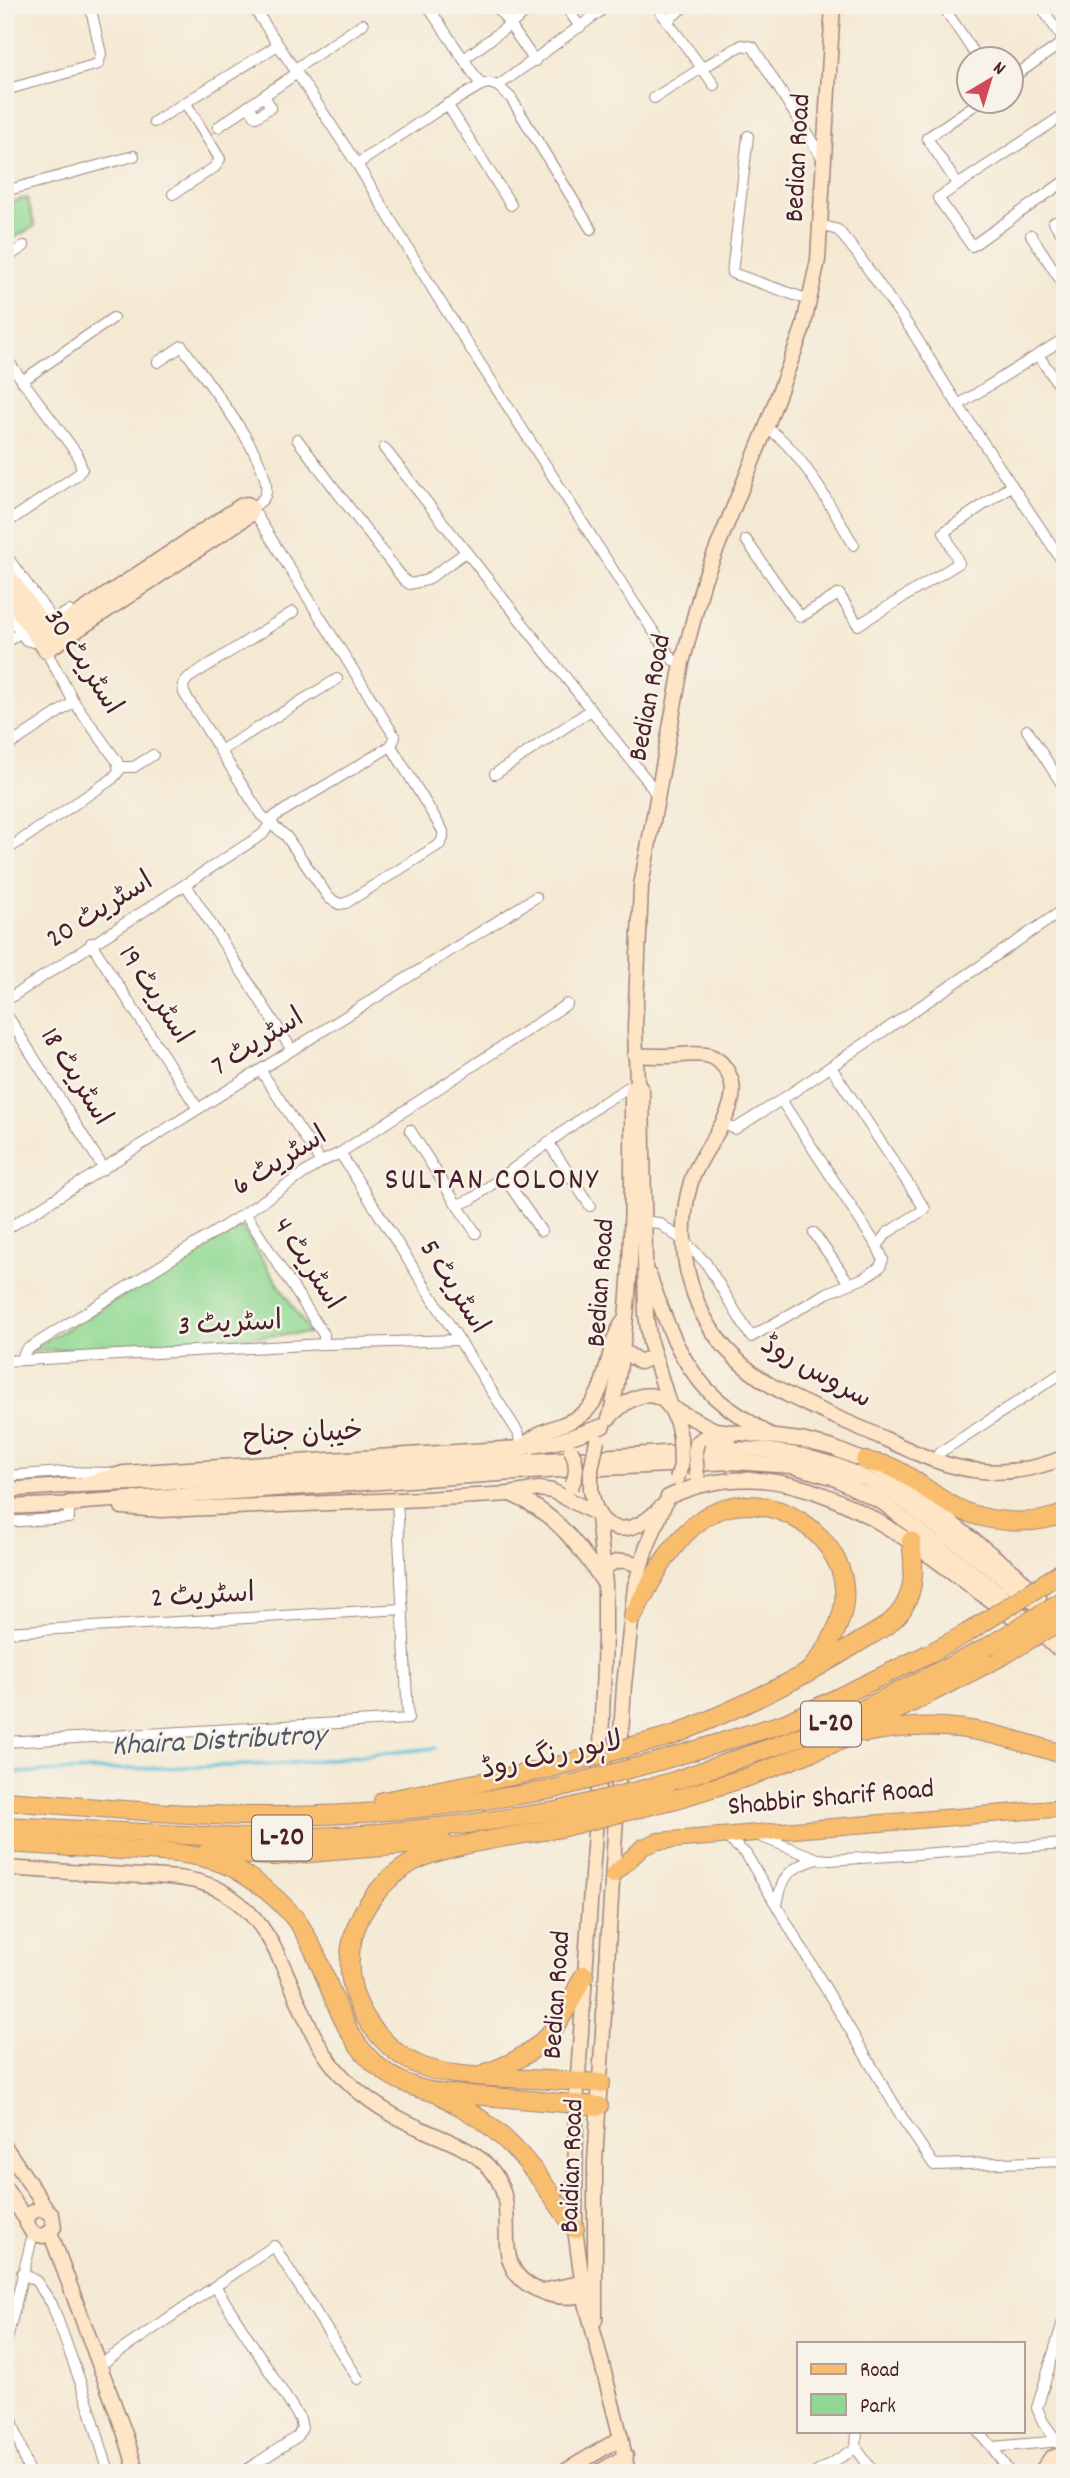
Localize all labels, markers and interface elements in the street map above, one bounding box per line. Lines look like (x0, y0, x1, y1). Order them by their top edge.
north arrow (954, 46, 1024, 116)
text: N (986, 56, 1010, 83)
street label: Bedian Road (777, 93, 823, 223)
street label: اسٹریٹ 30 (32, 602, 130, 724)
street label: Bedian Road (620, 631, 684, 765)
street label: اسٹریٹ 20 (40, 863, 162, 961)
street label: اسٹریٹ 19 (106, 939, 200, 1053)
street label: اسٹریٹ 7 (205, 1000, 313, 1088)
street label: اسٹریٹ 18 (28, 1021, 120, 1135)
street label: اسٹریٹ 6 (226, 1118, 336, 1208)
district label: SULTAN COLONY (384, 1159, 600, 1205)
street label: اسٹریٹ 4 (261, 1211, 351, 1319)
street label: Bedian Road (579, 1217, 627, 1349)
street label: اسٹریٹ 5 (407, 1233, 497, 1343)
street label: اسٹریٹ 3 (177, 1303, 283, 1349)
street label: سروس روڈ (752, 1327, 878, 1421)
street label: خیبان جناح (242, 1413, 364, 1461)
street label: اسٹریٹ 2 (150, 1575, 256, 1621)
road number: L-20 (801, 1702, 861, 1746)
water label: Khaira Distributroy (111, 1716, 331, 1770)
street label: لاہور رنگ روڈ (477, 1723, 626, 1793)
street label: Shabbir Sharif Road (726, 1771, 936, 1829)
road number: L-20 (252, 1815, 312, 1860)
street label: Bedian Road (535, 1929, 583, 2061)
street label: Baidian Road (552, 2098, 596, 2234)
legend (797, 2342, 1024, 2432)
text: Road (860, 2357, 899, 2387)
text: Park (860, 2393, 896, 2423)

